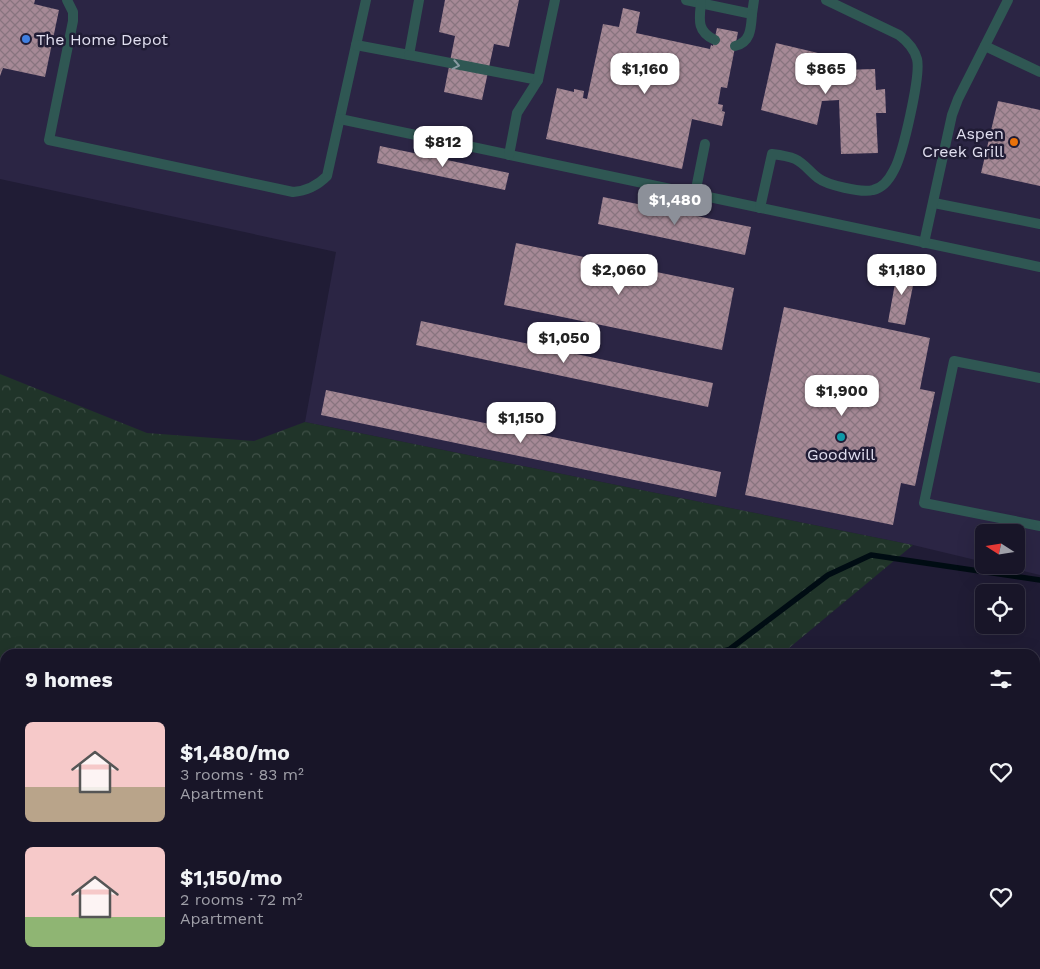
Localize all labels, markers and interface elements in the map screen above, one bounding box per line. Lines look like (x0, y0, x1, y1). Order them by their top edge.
place label: The Home Depot (36, 30, 168, 49)
marker: The Home Depot (20, 33, 32, 45)
pin: $1,160 (604, 52, 686, 95)
pin: $865 (796, 52, 856, 95)
one-way arrow (452, 59, 461, 69)
text: $1,160 (621, 59, 669, 78)
text: $865 (806, 59, 846, 78)
place label: Aspen Creek Grill (922, 124, 1004, 161)
pin: $812 (413, 126, 473, 168)
text: $812 (425, 132, 461, 151)
marker: Aspen Creek Grill (1008, 136, 1020, 148)
pin: $1,480 (634, 184, 716, 226)
text: $1,480 (649, 190, 701, 209)
pin: $2,060 (578, 254, 660, 296)
pin: $1,180 (861, 254, 943, 296)
text: $2,060 (592, 260, 646, 279)
text: $1,180 (878, 260, 926, 279)
pin: $1,050 (523, 322, 605, 364)
text: $1,050 (538, 328, 590, 347)
pin: $1,900 (801, 374, 883, 417)
text: $1,900 (816, 381, 868, 400)
pin: $1,150 (480, 402, 562, 444)
text: $1,150 (498, 408, 544, 427)
marker: Goodwill (835, 431, 847, 443)
place label: Goodwill (807, 445, 875, 464)
north arrow (975, 524, 1025, 574)
map controls (975, 524, 1025, 634)
button: locate (975, 584, 1025, 634)
icon: filters (987, 665, 1015, 693)
text: 9 homes (25, 667, 113, 692)
text: $1,480/mo (180, 740, 290, 765)
icon: home (65, 742, 125, 802)
icon: heart (987, 758, 1015, 786)
text: 3 rooms · 83 m² (180, 765, 304, 784)
text: Apartment (180, 784, 263, 803)
text: $1,150/mo (180, 865, 282, 890)
icon: home (65, 867, 125, 927)
icon: heart (987, 883, 1015, 911)
text: 2 rooms · 72 m² (180, 890, 303, 909)
text: Apartment (180, 909, 263, 928)

